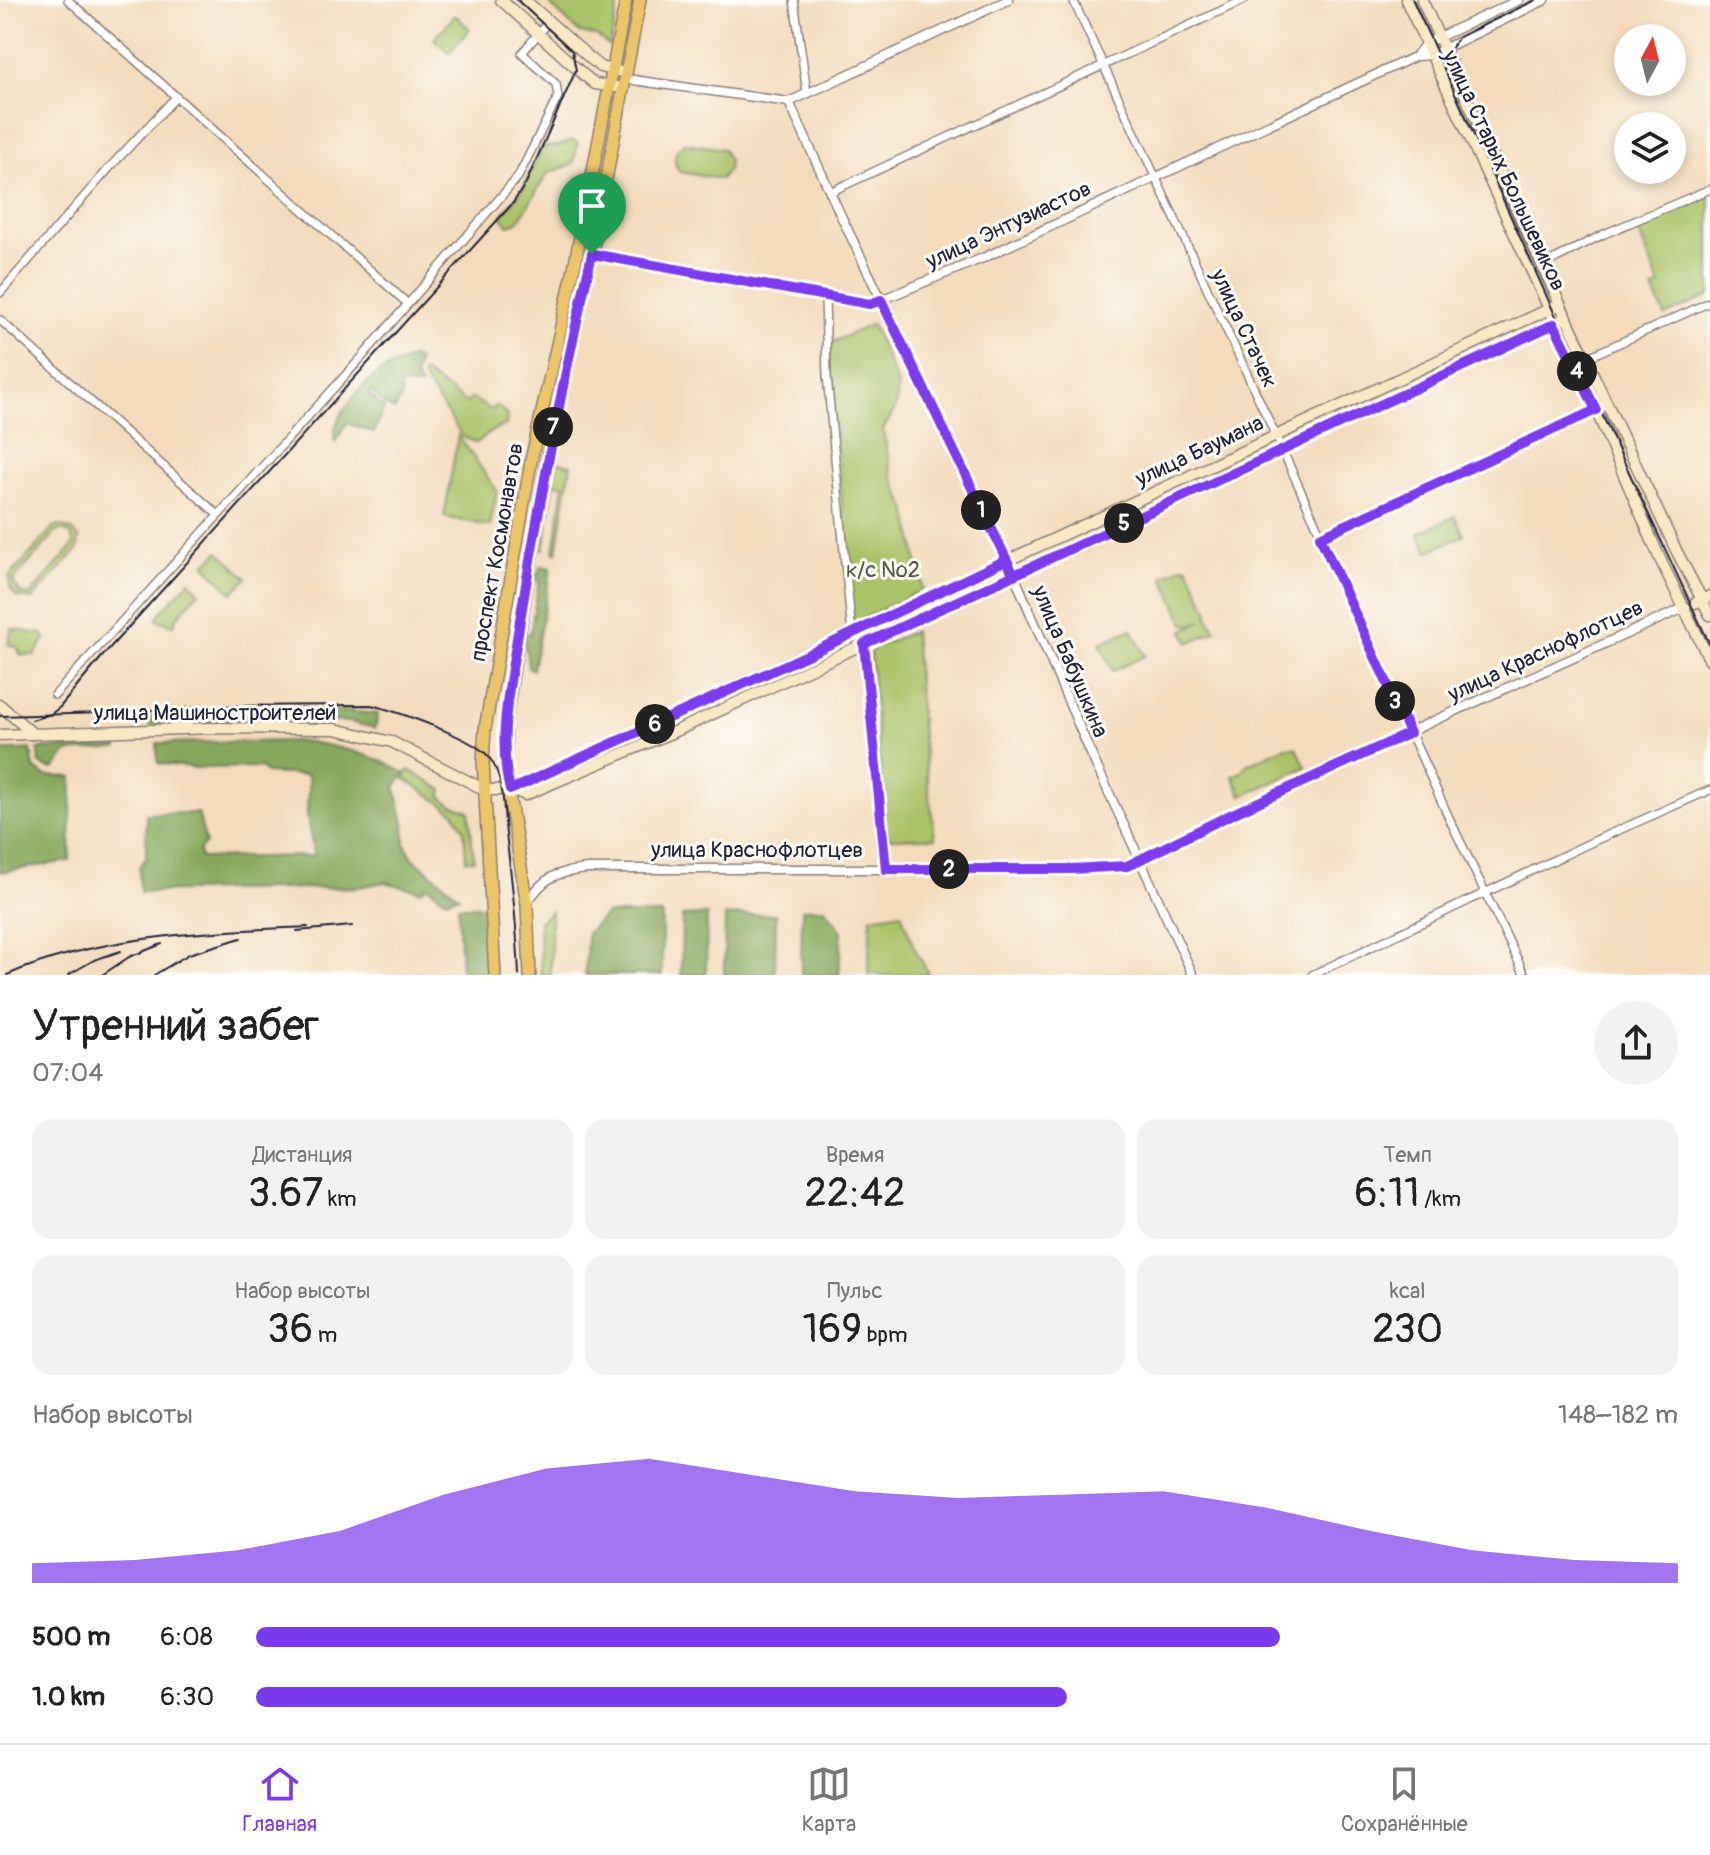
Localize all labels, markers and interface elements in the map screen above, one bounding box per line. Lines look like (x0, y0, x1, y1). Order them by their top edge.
north arrow (1614, 24, 1686, 96)
map controls (1614, 24, 1686, 184)
street label: улица Старых Большевиков (1436, 45, 1572, 295)
button: layers (1614, 112, 1686, 184)
pin (558, 172, 626, 254)
street label: улица Энтузиастов (920, 174, 1096, 276)
icon: arrive (570, 184, 614, 228)
street label: улица Стачек (1204, 264, 1284, 392)
pin: 4 (1557, 351, 1597, 391)
text: 4 (1571, 357, 1583, 385)
pin: 7 (533, 407, 573, 447)
street label: улица Баумана (1130, 409, 1268, 493)
text: 7 (547, 413, 559, 441)
street label: проспект Космонавтов (464, 441, 530, 664)
pin: 1 (961, 490, 1001, 530)
text: 1 (977, 496, 985, 524)
pin: 5 (1104, 503, 1144, 543)
text: 5 (1118, 509, 1130, 537)
park label: к/с №2 (846, 556, 920, 584)
street label: улица Бабушкина (1025, 580, 1115, 742)
street label: улица Краснофлотцев (1442, 593, 1647, 709)
pin: 3 (1375, 681, 1415, 721)
text: 3 (1389, 687, 1401, 715)
street label: улица Машиностроителей (93, 699, 336, 727)
pin: 6 (635, 704, 675, 744)
text: 6 (649, 710, 661, 738)
street label: улица Краснофлотцев (650, 836, 863, 864)
pin: 2 (929, 849, 969, 889)
text: 2 (943, 855, 955, 883)
text: Утренний забег (32, 999, 319, 1054)
button: share (1594, 1001, 1678, 1085)
text: 07:04 (32, 1057, 103, 1089)
text: Дистанция (252, 1141, 352, 1169)
text: Время (826, 1141, 884, 1169)
text: Темп (1383, 1141, 1432, 1169)
text: 3.67 (248, 1169, 323, 1218)
text: 22:42 (805, 1169, 905, 1218)
text: 6:11 (1354, 1169, 1420, 1218)
text: km (323, 1185, 357, 1213)
text: /km (1420, 1185, 1461, 1213)
text: Набор высоты (234, 1277, 370, 1305)
text: Пульс (827, 1277, 883, 1305)
text: kcal (1390, 1277, 1426, 1305)
text: 36 (267, 1305, 313, 1354)
text: 169 (802, 1305, 862, 1354)
text: 230 (1372, 1305, 1443, 1354)
text: m (313, 1321, 337, 1349)
text: bpm (862, 1321, 908, 1349)
text: Набор высоты (32, 1399, 193, 1431)
text: 148–182 m (1558, 1399, 1678, 1431)
text: 500 m (32, 1621, 110, 1653)
text: 6:08 (160, 1621, 213, 1653)
text: 1.0 km (32, 1681, 105, 1713)
text: 6:30 (160, 1681, 214, 1713)
tab: Главная (242, 1762, 317, 1838)
tab: Карта (802, 1762, 856, 1838)
tab: Сохранённые (1341, 1762, 1468, 1838)

